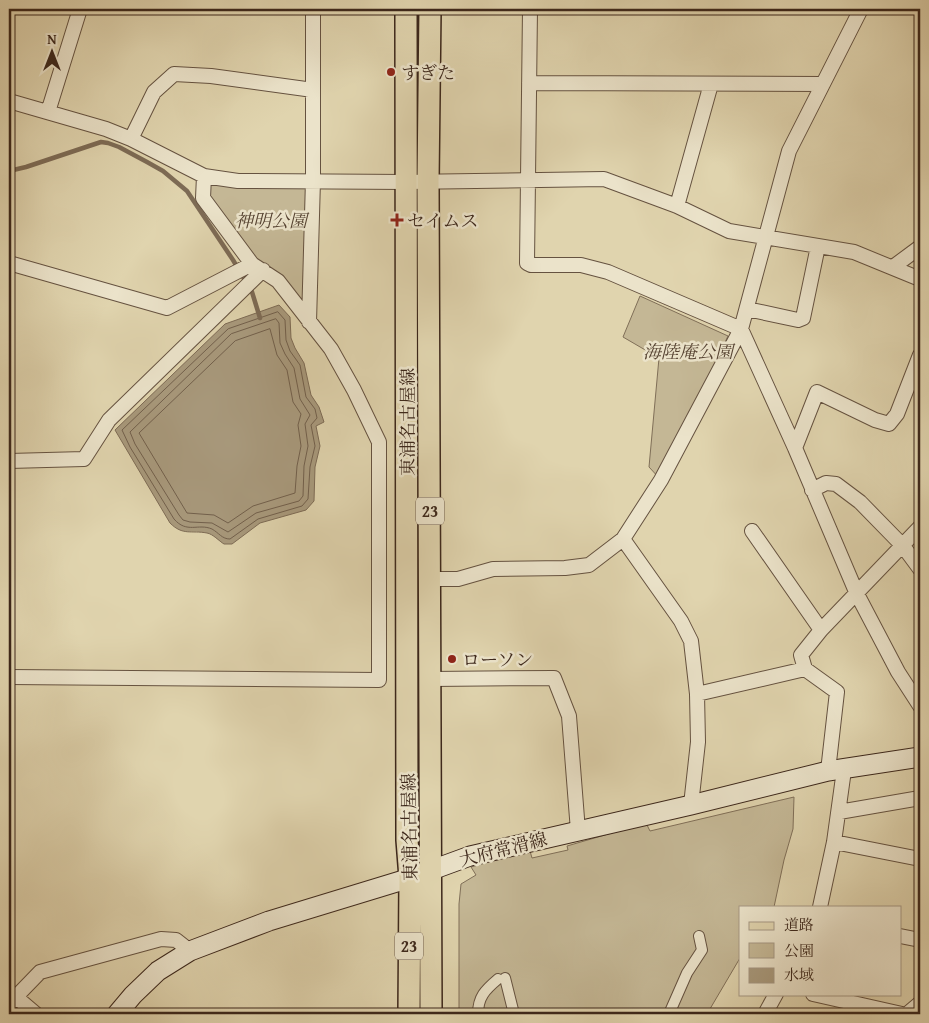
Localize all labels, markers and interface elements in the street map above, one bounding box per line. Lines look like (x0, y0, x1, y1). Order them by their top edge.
north arrow (28, 28, 78, 78)
text: N (47, 29, 57, 49)
place label: すぎた (401, 59, 455, 86)
marker: すぎた (385, 66, 397, 78)
park label: 神明公園 (235, 207, 310, 234)
place label: セイムス (407, 207, 478, 234)
marker: セイムス (391, 214, 403, 226)
park label: 海陸庵公園 (643, 338, 736, 365)
street label: 東浦名古屋線 (394, 368, 421, 476)
road number: 23 (416, 498, 444, 524)
place label: ローソン (462, 646, 533, 673)
marker: ローソン (446, 653, 458, 665)
street label: 東浦名古屋線 (395, 773, 423, 881)
street label: 大府常滑線 (456, 825, 550, 873)
legend (739, 906, 902, 996)
text: 道路 (784, 914, 814, 935)
road number: 23 (395, 932, 423, 959)
text: 公園 (784, 940, 814, 961)
text: 水域 (784, 964, 814, 985)

